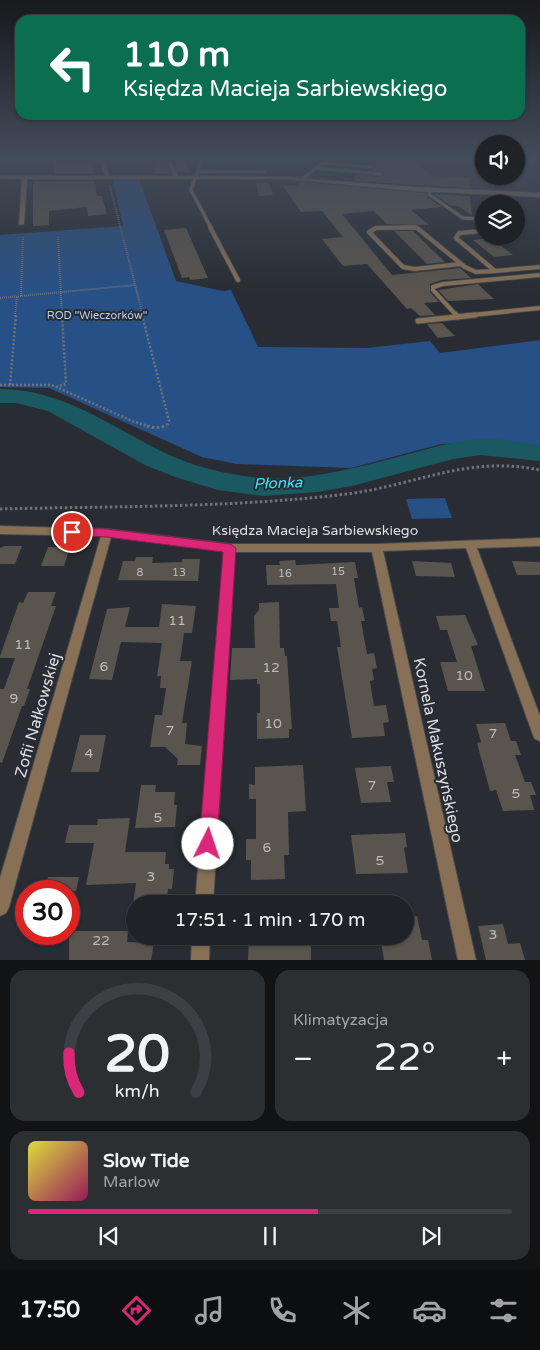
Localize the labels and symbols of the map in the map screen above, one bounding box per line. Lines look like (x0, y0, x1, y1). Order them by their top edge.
park label: ROD "Wieczorków" (47, 309, 147, 322)
water label: Płonka (253, 473, 303, 493)
pin (51, 511, 93, 553)
street label: Księdza Macieja Sarbiewskiego (212, 522, 418, 539)
house number: 15 (331, 565, 345, 578)
house number: 8 (137, 566, 144, 579)
house number: 13 (172, 566, 186, 579)
house number: 16 (278, 567, 292, 580)
house number: 11 (168, 612, 186, 629)
house number: 11 (14, 636, 32, 653)
street label: Zofii Nałkowskiej (11, 651, 65, 780)
street label: Kornela Makuszyńskiego (409, 656, 467, 845)
house number: 6 (100, 658, 109, 675)
house number: 12 (262, 659, 280, 676)
house number: 10 (455, 667, 473, 684)
house number: 9 (10, 690, 18, 707)
house number: 10 (264, 715, 282, 732)
house number: 7 (166, 722, 174, 739)
house number: 7 (489, 725, 497, 742)
house number: 4 (85, 745, 94, 762)
house number: 7 (368, 777, 376, 794)
house number: 5 (512, 785, 520, 802)
house number: 5 (154, 809, 162, 826)
position arrow (181, 817, 233, 869)
house number: 6 (263, 839, 272, 856)
house number: 5 (376, 852, 384, 869)
house number: 3 (147, 868, 155, 885)
speed limit sign: 30 (15, 880, 80, 945)
house number: 3 (489, 926, 497, 943)
house number: 22 (92, 932, 110, 949)

